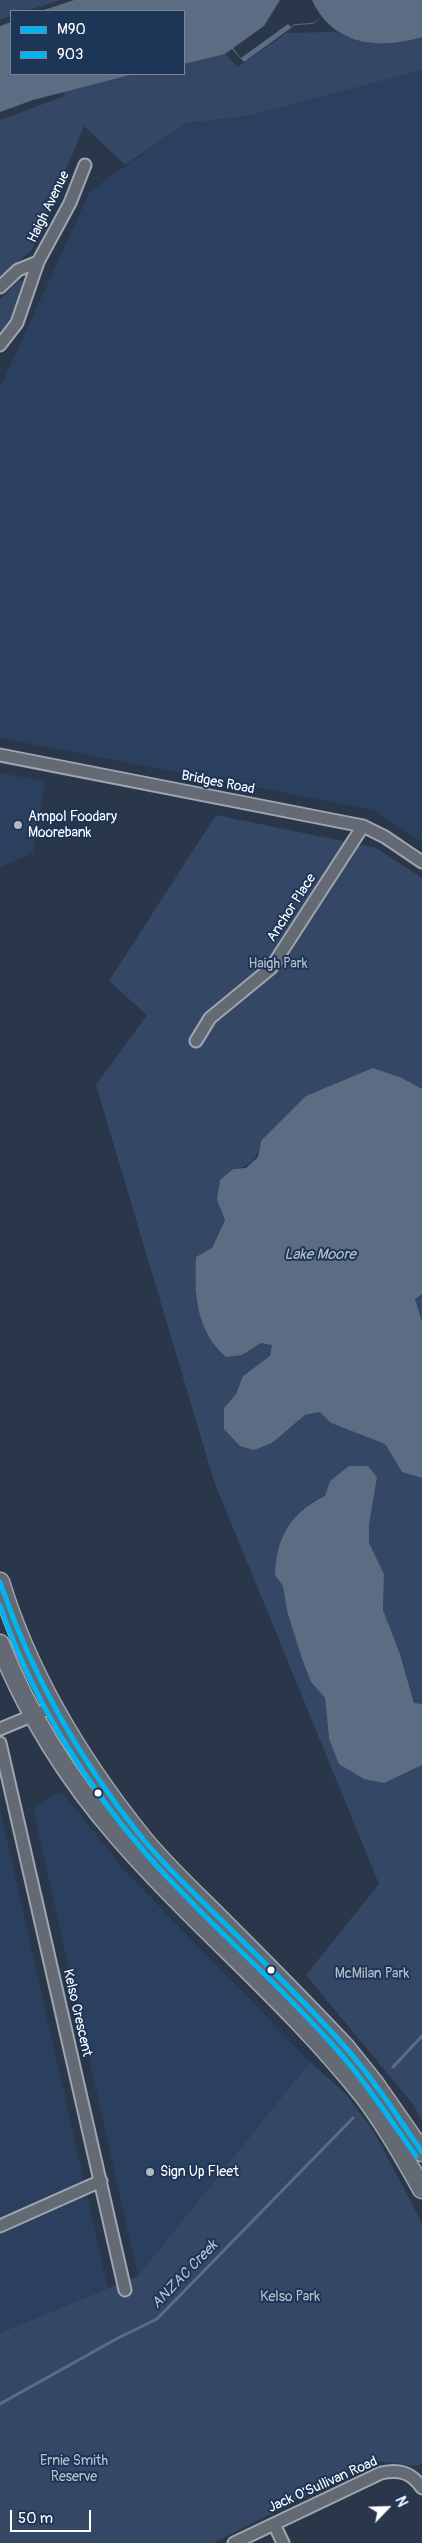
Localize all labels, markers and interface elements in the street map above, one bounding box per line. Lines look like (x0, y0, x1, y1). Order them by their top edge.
legend (10, 10, 185, 75)
text: M90 (57, 20, 86, 39)
text: 903 (57, 45, 83, 64)
street label: Haigh Avenue (24, 168, 74, 246)
street label: Bridges Road (180, 768, 256, 798)
place label: Ampol Foodary Moorebank (28, 809, 117, 842)
marker: Ampol Foodary Moorebank (12, 819, 24, 831)
street label: Anchor Place (264, 871, 320, 945)
park label: Haigh Park (248, 956, 308, 972)
water label: Lake Moore (284, 1246, 356, 1264)
unlabelled marker (93, 1788, 103, 1798)
unlabelled marker (266, 1965, 276, 1975)
park label: McMilan Park (335, 1966, 409, 1982)
street label: Kelso Crescent (59, 1968, 95, 2058)
place label: Sign Up Fleet (160, 2164, 239, 2180)
marker: Sign Up Fleet (144, 2166, 156, 2178)
water label: ANZAC Creek (148, 2237, 222, 2313)
park label: Kelso Park (260, 2289, 320, 2305)
park label: Ernie Smith Reserve (40, 2453, 108, 2486)
street label: Jack O'Sullivan Road (266, 2453, 380, 2517)
north arrow (362, 2483, 412, 2533)
text: N (391, 2494, 411, 2509)
scale bar (12, 2500, 94, 2532)
text: 50 m (18, 2509, 53, 2528)

